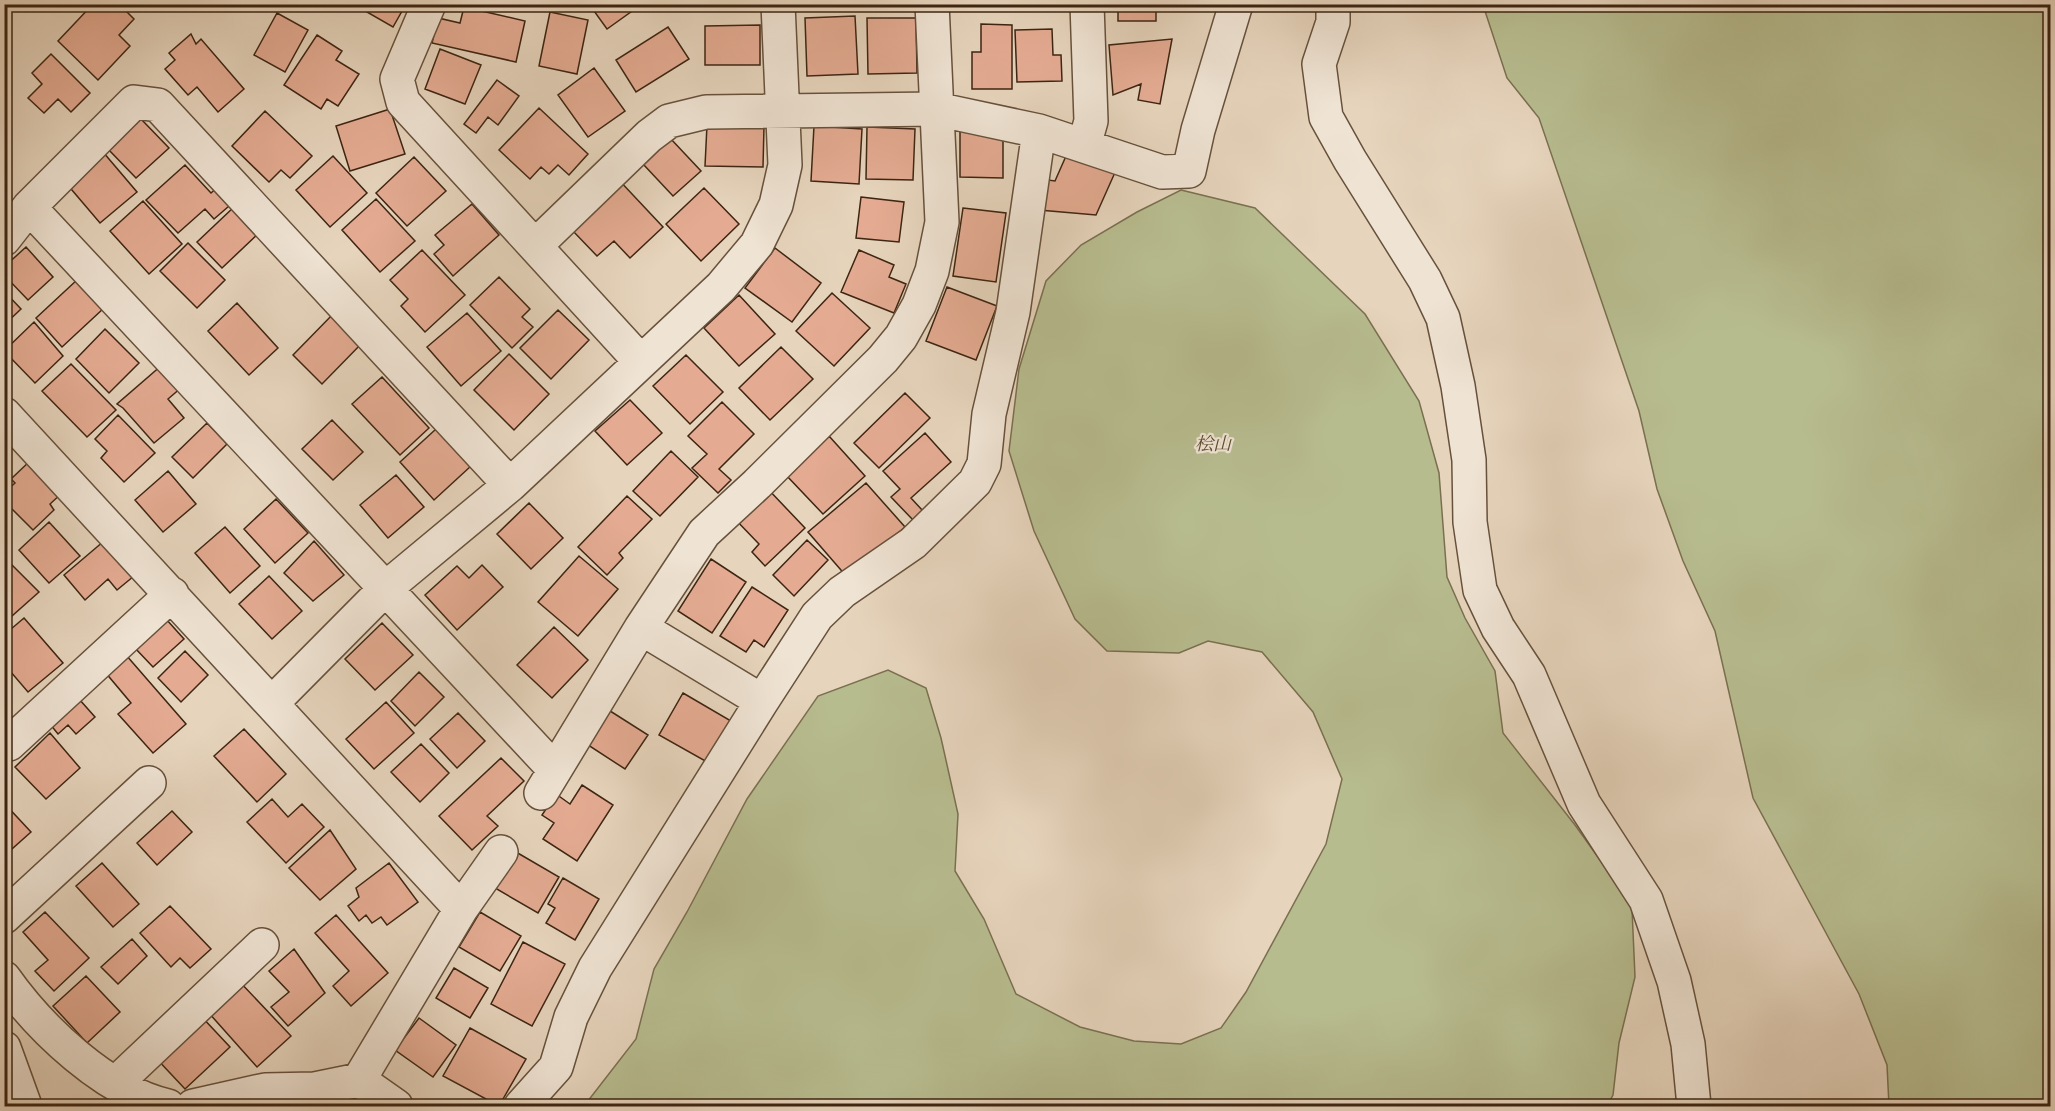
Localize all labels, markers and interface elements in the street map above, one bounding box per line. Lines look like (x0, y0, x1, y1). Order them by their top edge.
park label: 桧山 (1195, 433, 1233, 455)

